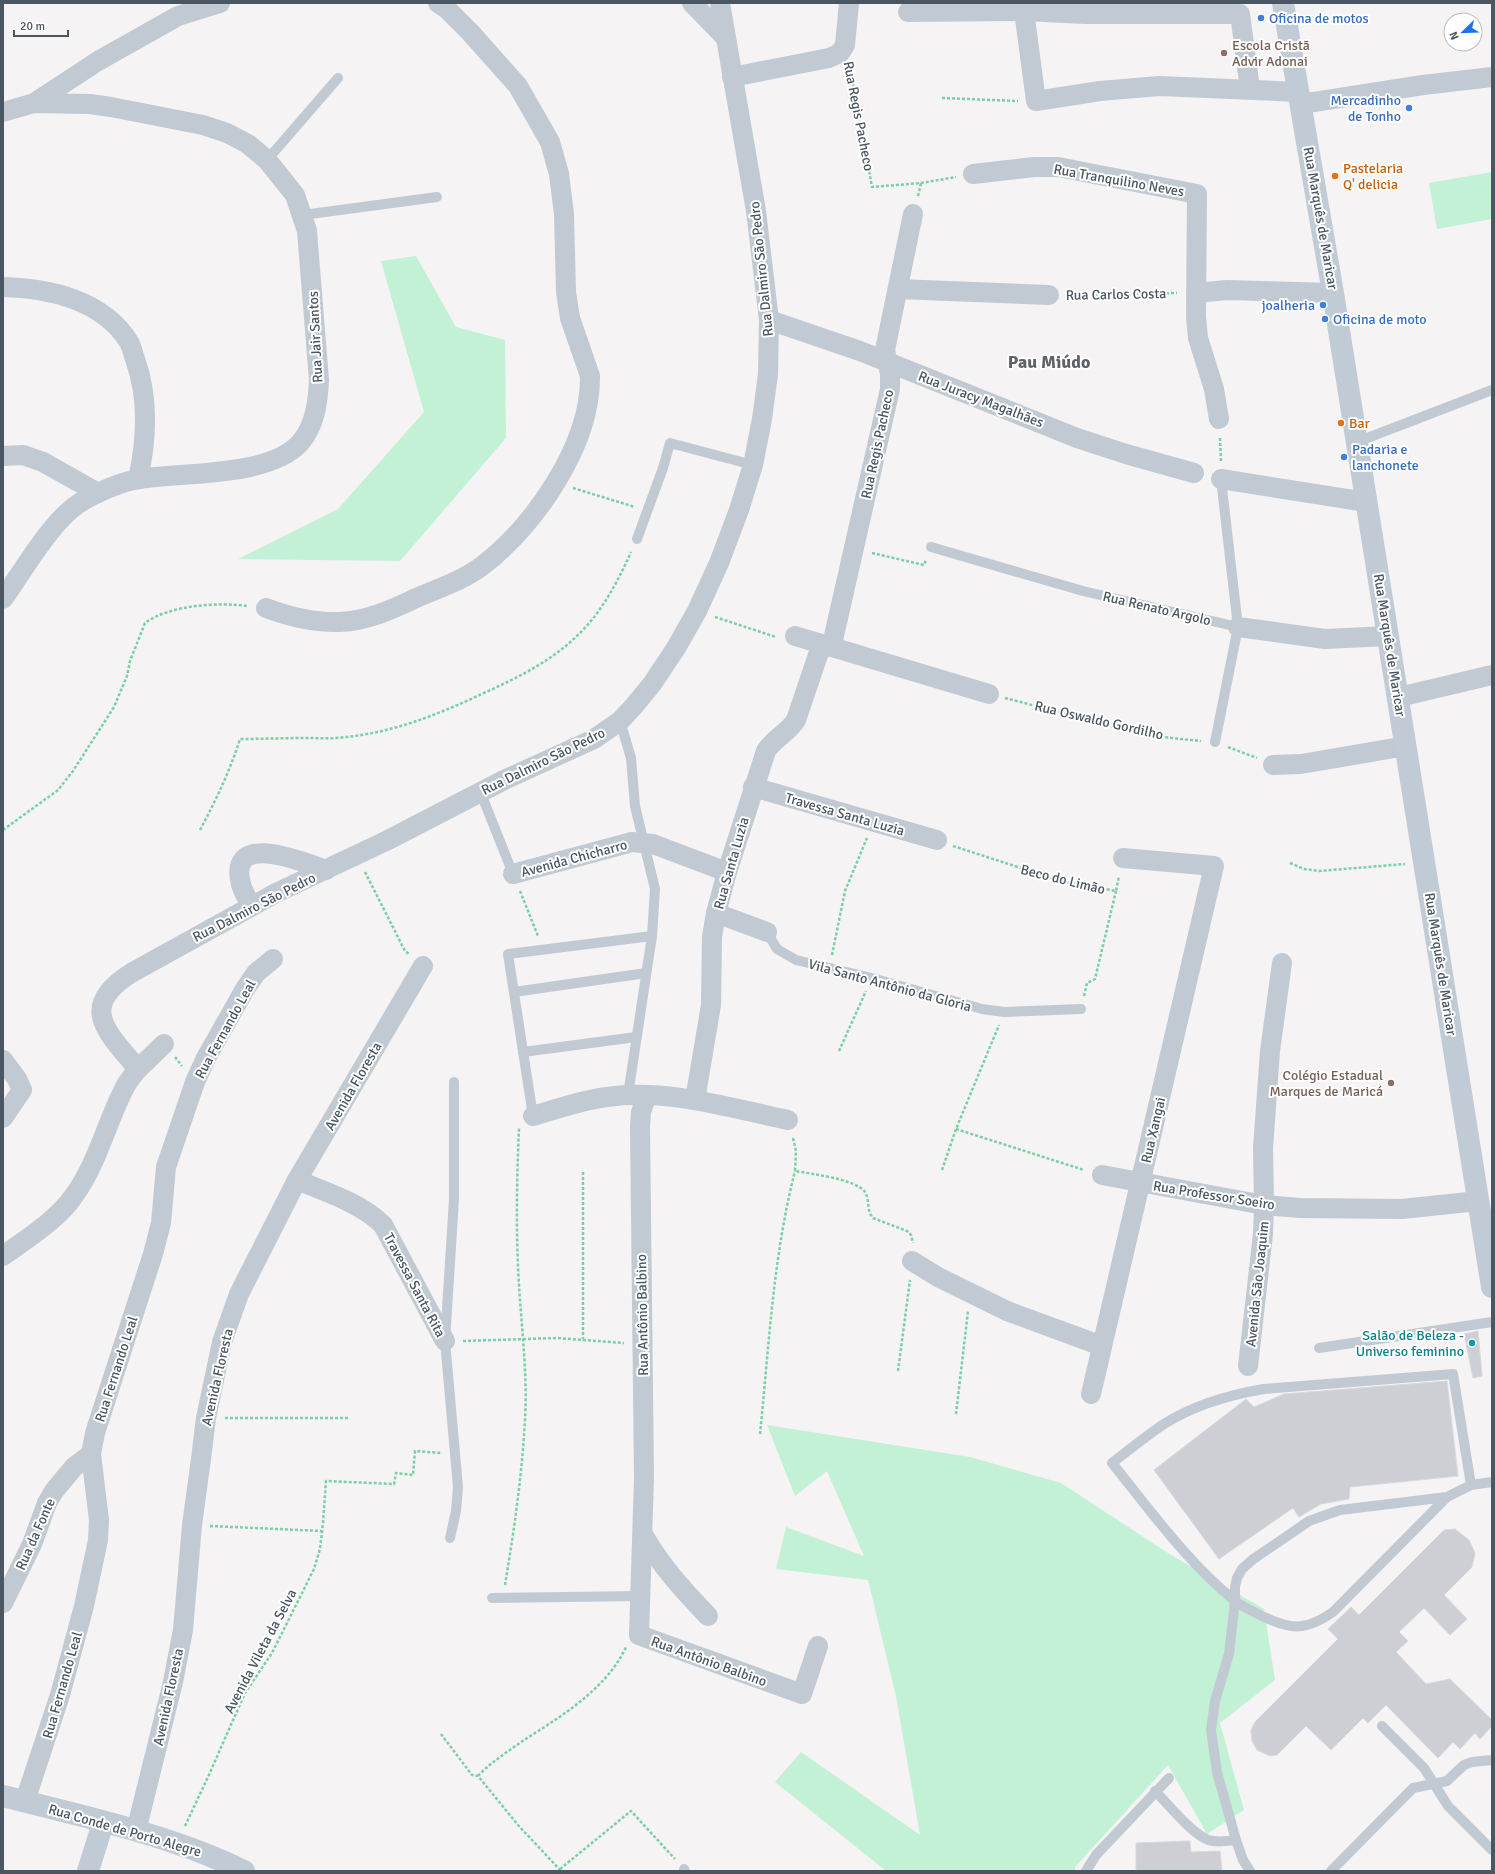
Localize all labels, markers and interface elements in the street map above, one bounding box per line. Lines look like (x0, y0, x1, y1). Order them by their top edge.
place label: Oficina de motos (1269, 10, 1369, 27)
scale bar (14, 12, 68, 38)
north arrow (1443, 12, 1483, 52)
marker: Oficina de motos (1256, 13, 1266, 23)
text: 20 m (20, 19, 45, 34)
text: N (1447, 30, 1462, 42)
place label: Escola Cristã Advir Adonai (1232, 37, 1310, 70)
marker: Escola Cristã Advir Adonai (1219, 48, 1229, 58)
street label: Rua Regis Pacheco (840, 60, 877, 172)
place label: Mercadinho de Tonho (1330, 92, 1401, 125)
marker: Mercadinho de Tonho (1404, 103, 1414, 113)
street label: Rua Marquês de Maricar (1300, 145, 1342, 292)
place label: Pastelaria Q' delicia (1343, 160, 1403, 193)
street label: Rua Tranquilino Neves (1052, 161, 1186, 200)
marker: Pastelaria Q' delicia (1330, 171, 1340, 181)
street label: Rua Dalmiro São Pedro (746, 201, 777, 337)
street label: Rua Carlos Costa (1065, 285, 1167, 304)
street label: Rua Jair Santos (305, 291, 326, 383)
place label: joalheria (1262, 297, 1315, 314)
marker: joalheria (1318, 300, 1328, 310)
place label: Oficina de moto (1333, 311, 1427, 328)
marker: Oficina de moto (1320, 314, 1330, 324)
district label: Pau Miúdo (1008, 351, 1090, 373)
street label: Rua Juracy Magalhães (916, 368, 1046, 431)
street label: Rua Regis Pacheco (858, 388, 897, 500)
place label: Bar (1349, 415, 1371, 432)
marker: Bar (1336, 418, 1346, 428)
place label: Padaria e lanchonete (1352, 441, 1419, 474)
marker: Padaria e lanchonete (1339, 452, 1349, 462)
street label: Rua Marquês de Maricar (1370, 572, 1409, 719)
street label: Rua Renato Argolo (1101, 588, 1213, 629)
street label: Rua Oswaldo Gordilho (1033, 697, 1165, 744)
street label: Rua Dalmiro São Pedro (479, 724, 608, 799)
street label: Travessa Santa Luzia (783, 789, 906, 840)
street label: Rua Santa Luzia (710, 815, 753, 911)
street label: Avenida Chicharro (519, 836, 629, 881)
street label: Beco do Limão (1019, 861, 1107, 898)
street label: Rua Dalmiro São Pedro (190, 869, 319, 946)
street label: Rua Marquês de Maricar (1421, 891, 1460, 1038)
street label: Vila Santo Antônio da Gloria (807, 956, 973, 1015)
street label: Rua Fernando Leal (191, 977, 260, 1082)
street label: Avenida Floresta (321, 1039, 386, 1133)
place label: Colégio Estadual Marques de Maricá (1270, 1067, 1383, 1100)
marker: Colégio Estadual Marques de Maricá (1386, 1078, 1396, 1088)
street label: Rua Xangai (1138, 1096, 1169, 1165)
street label: Rua Professor Soeiro (1152, 1177, 1276, 1214)
street label: Avenida São Joaquim (1242, 1220, 1273, 1348)
street label: Travessa Santa Rita (380, 1230, 449, 1340)
street label: Rua Antônio Balbino (633, 1254, 652, 1376)
street label: Rua Fernando Leal (91, 1314, 142, 1424)
street label: Avenida Floresta (198, 1327, 237, 1427)
place label: Salão de Beleza - Universo feminino (1356, 1327, 1464, 1360)
marker: Salão de Beleza - Universo feminino (1467, 1338, 1477, 1348)
street label: Rua da Fonte (12, 1496, 59, 1573)
street label: Avenida Vileta da Selva (220, 1586, 300, 1716)
street label: Rua Fernando Leal (39, 1630, 86, 1741)
street label: Rua Antônio Balbino (649, 1633, 769, 1690)
street label: Avenida Floresta (150, 1647, 187, 1747)
street label: Rua Conde de Porto Alegre (46, 1800, 203, 1860)

